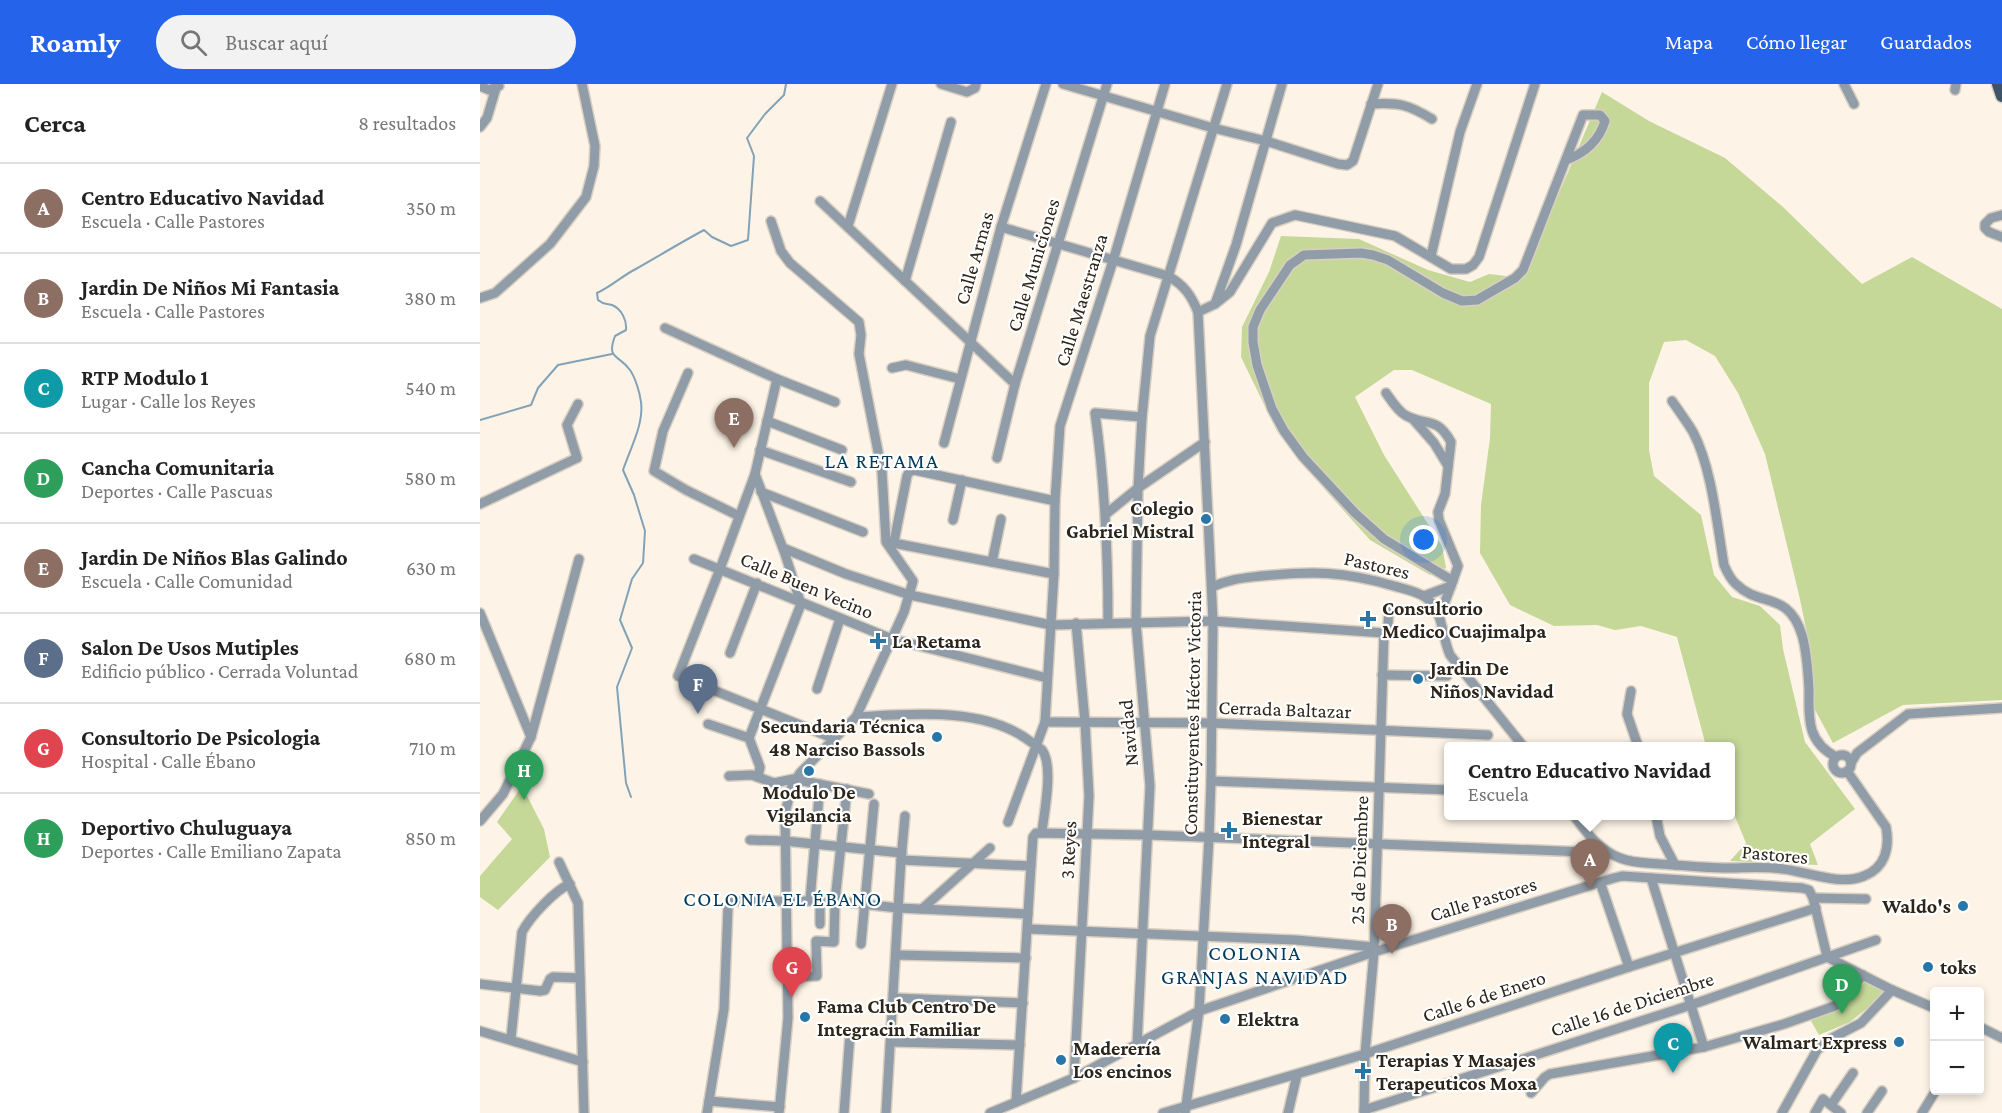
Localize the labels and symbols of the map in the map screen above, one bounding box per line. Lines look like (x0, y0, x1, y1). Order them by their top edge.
street label: Calle Municiones (1002, 196, 1064, 334)
street label: Calle Armas (950, 209, 998, 307)
street label: Calle Maestranza (1050, 231, 1112, 369)
pin: E (714, 398, 754, 448)
district label: LA RETAMA (825, 449, 939, 473)
place label: Colegio Gabriel Mistral (1066, 497, 1194, 542)
marker: Colegio Gabriel Mistral (1199, 512, 1213, 526)
your location (1409, 525, 1438, 554)
street label: Calle Buen Vecino (737, 547, 877, 623)
street label: Pastores (1342, 547, 1412, 583)
street label: Constituyentes Héctor Victoria (1179, 590, 1206, 836)
place label: Consultorio Medico Cuajimalpa (1382, 597, 1547, 643)
marker: Consultorio Medico Cuajimalpa (1359, 610, 1377, 628)
place label: La Retama (892, 630, 981, 652)
marker: La Retama (869, 632, 887, 650)
place label: Jardin De Niños Navidad (1428, 657, 1554, 702)
pin: F (678, 664, 718, 714)
marker: Jardin De Niños Navidad (1411, 672, 1425, 686)
street label: Cerrada Baltazar (1218, 696, 1352, 722)
street label: Navidad (1114, 698, 1142, 767)
place label: Secundaria Técnica 48 Narciso Bassols (760, 715, 925, 760)
marker: Secundaria Técnica 48 Narciso Bassols (930, 730, 944, 744)
pin: H (504, 750, 543, 800)
marker: Modulo De Vigilancia (802, 764, 816, 778)
place label: Modulo De Vigilancia (762, 781, 856, 826)
street label: 25 de Diciembre (1346, 795, 1372, 925)
place label: Bienestar Integral (1242, 807, 1323, 852)
street label: 3 Reyes (1055, 820, 1082, 880)
marker: Bienestar Integral (1220, 821, 1238, 839)
pin: A (1570, 840, 1610, 889)
street label: Pastores (1741, 840, 1809, 868)
street label: Calle Pastores (1427, 872, 1539, 926)
district label: COLONIA EL ÉBANO (683, 887, 883, 911)
place label: Waldo's (1881, 895, 1951, 917)
marker: Waldo's (1956, 899, 1970, 913)
pin: B (1372, 904, 1412, 954)
district label: COLONIA GRANJAS NAVIDAD (1161, 941, 1349, 989)
pin: G (772, 948, 812, 997)
place label: toks (1940, 956, 1976, 978)
marker: toks (1921, 960, 1935, 974)
pin: D (1822, 964, 1862, 1014)
street label: Calle 6 de Enero (1420, 966, 1548, 1026)
street label: Calle 16 de Diciembre (1547, 966, 1717, 1042)
place label: Fama Club Centro De Integracin Familiar (817, 995, 996, 1040)
place label: Elektra (1237, 1008, 1299, 1030)
marker: Fama Club Centro De Integracin Familiar (798, 1010, 812, 1024)
marker: Elektra (1218, 1012, 1232, 1026)
pin: C (1654, 1024, 1692, 1073)
place label: Walmart Express (1741, 1031, 1887, 1053)
marker: Walmart Express (1892, 1035, 1906, 1049)
place label: Maderería Los encinos (1073, 1037, 1172, 1082)
place label: Terapias Y Masajes Terapeuticos Moxa (1376, 1049, 1537, 1094)
marker: Maderería Los encinos (1054, 1053, 1068, 1067)
marker: Terapias Y Masajes Terapeuticos Moxa (1354, 1062, 1372, 1080)

